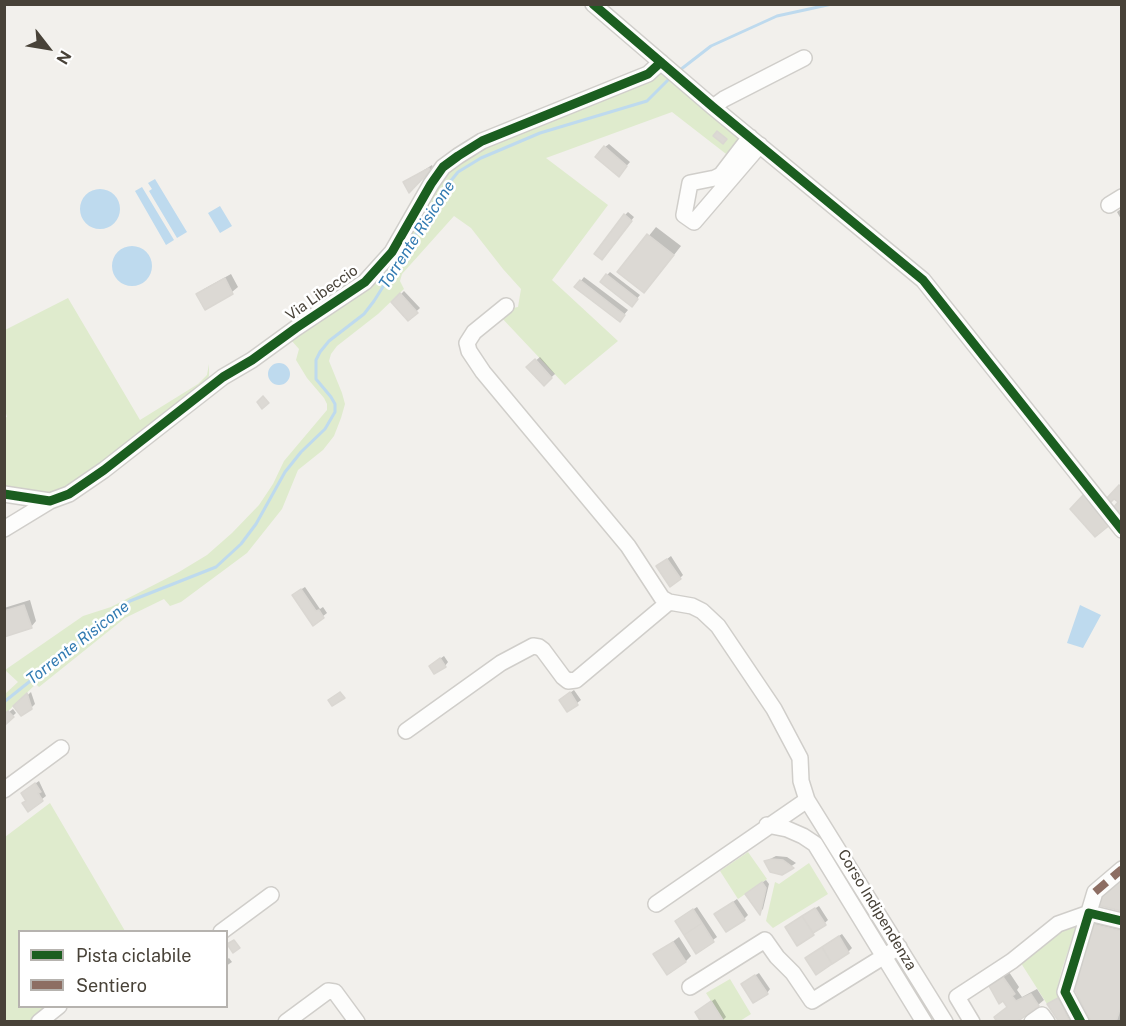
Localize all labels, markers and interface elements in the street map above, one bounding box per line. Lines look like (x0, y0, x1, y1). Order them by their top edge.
north arrow (18, 18, 78, 78)
text: N (52, 47, 75, 68)
water label: Torrente Risicone (375, 177, 459, 293)
street label: Via Libeccio (282, 262, 362, 324)
water label: Torrente Risicone (23, 597, 133, 689)
street label: Corso Indipendenza (834, 846, 920, 974)
legend (18, 930, 228, 1008)
text: Pista ciclabile (76, 945, 191, 966)
text: Sentiero (76, 975, 147, 996)

